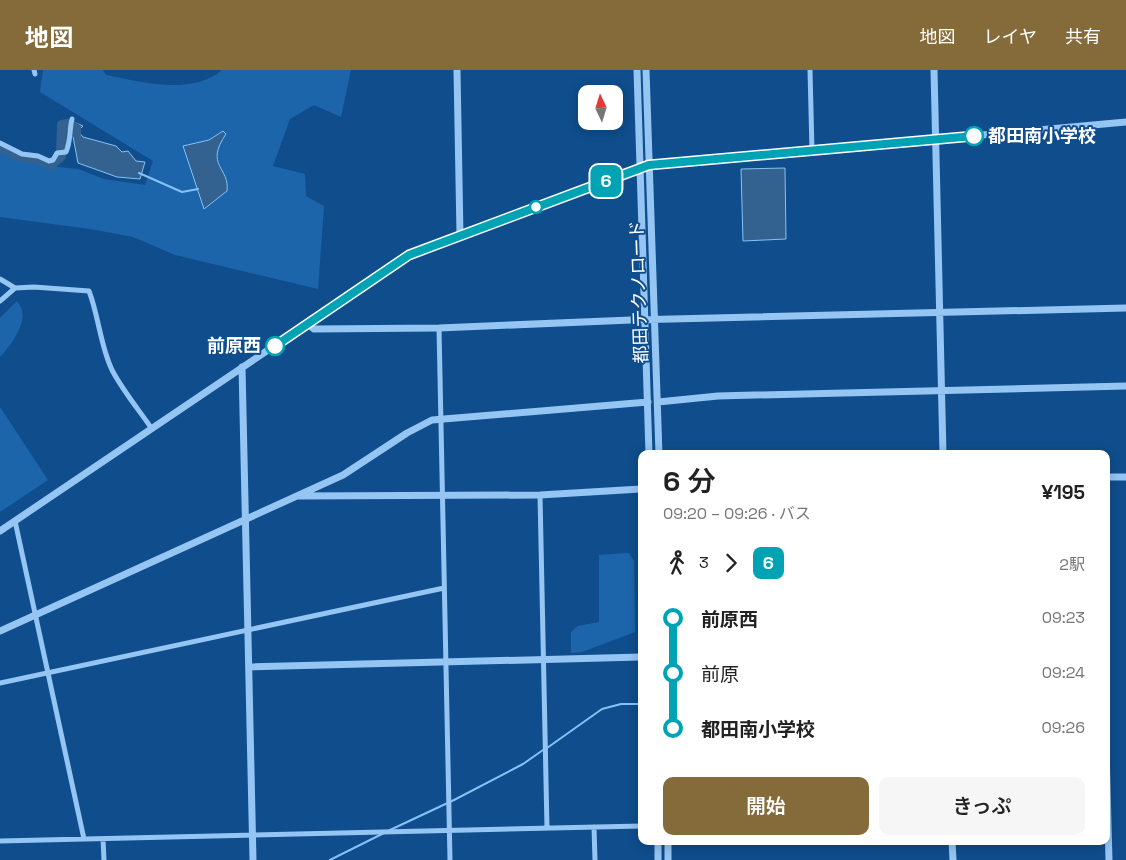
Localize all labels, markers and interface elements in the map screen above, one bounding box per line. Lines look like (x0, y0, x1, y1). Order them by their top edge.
text: 地図 (25, 22, 73, 53)
text: 地図 (920, 25, 956, 48)
text: レイヤ (984, 25, 1037, 48)
text: 共有 (1065, 25, 1101, 48)
north arrow (578, 85, 622, 130)
map controls (578, 85, 623, 130)
place label: 都田南小学校 (988, 124, 1096, 147)
marker: 都田南小学校 (964, 126, 984, 146)
line badge: 6 (590, 165, 622, 197)
text: 6 (600, 169, 612, 192)
unlabelled marker (529, 200, 543, 214)
street label: 都田テクノロード (625, 220, 652, 364)
place label: 前原西 (207, 334, 261, 357)
marker: 前原西 (265, 336, 285, 356)
text: 6 分 (663, 463, 715, 499)
text: ¥195 (1041, 480, 1085, 505)
text: 09:20 – 09:26 · バス (663, 503, 811, 524)
icon: walk (663, 549, 691, 577)
icon: forward (717, 549, 745, 577)
text: 6 (763, 551, 774, 574)
text: 3 (699, 552, 709, 573)
text: 2駅 (1059, 554, 1085, 575)
text: 前原西 (701, 607, 758, 632)
text: 09:23 (1042, 607, 1085, 628)
text: 前原 (701, 662, 739, 687)
text: 09:24 (1042, 662, 1085, 683)
text: 都田南小学校 (701, 717, 815, 742)
text: 09:26 (1041, 717, 1085, 738)
button: 開始 (663, 777, 869, 835)
button: きっぷ (879, 777, 1085, 835)

